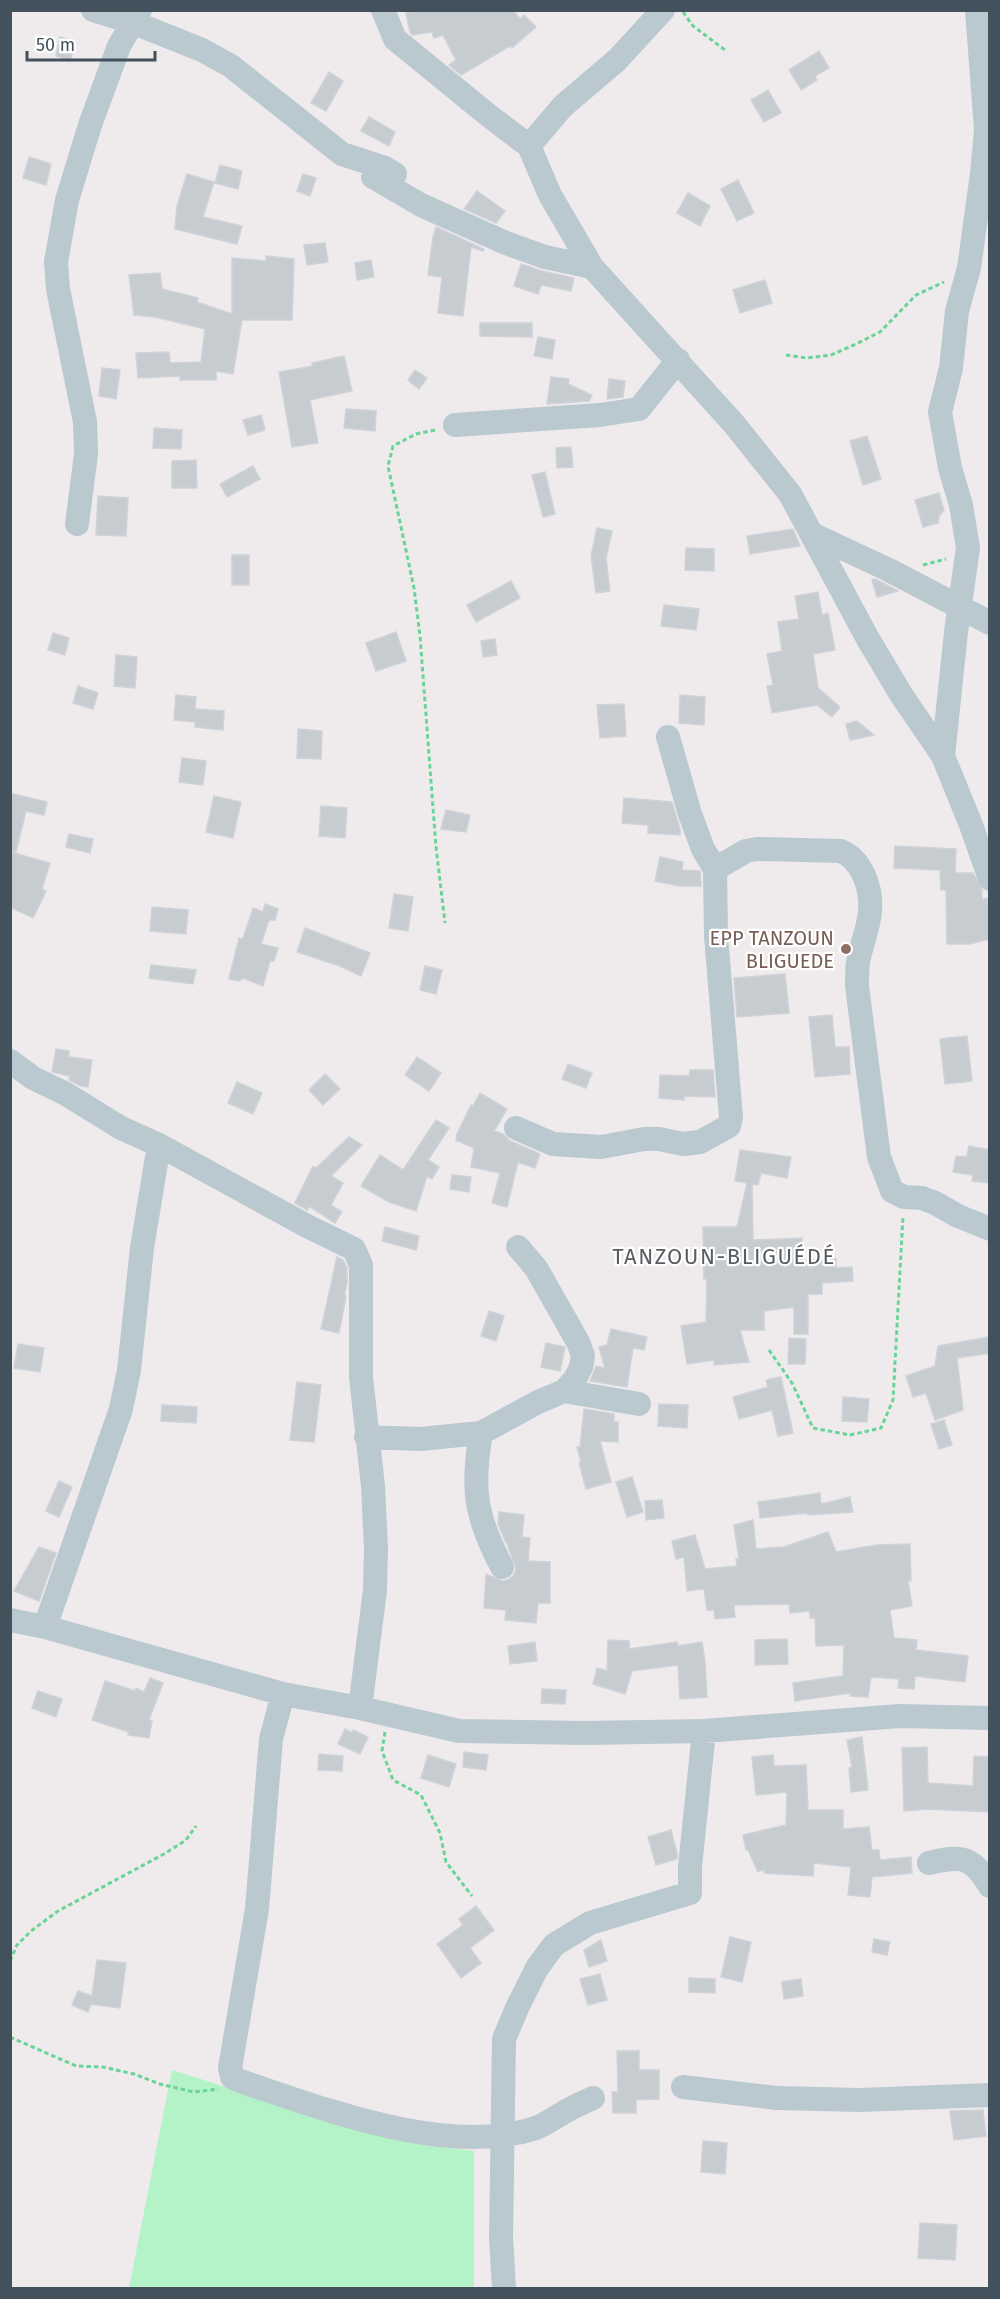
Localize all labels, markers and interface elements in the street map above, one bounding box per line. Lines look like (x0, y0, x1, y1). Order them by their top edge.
scale bar (27, 24, 154, 62)
text: 50 m (36, 34, 75, 56)
place label: EPP TANZOUN BLIGUEDE (710, 926, 834, 973)
marker: EPP TANZOUN BLIGUEDE (839, 942, 853, 956)
district label: TANZOUN-BLIGUÉDÉ (612, 1243, 836, 1270)

